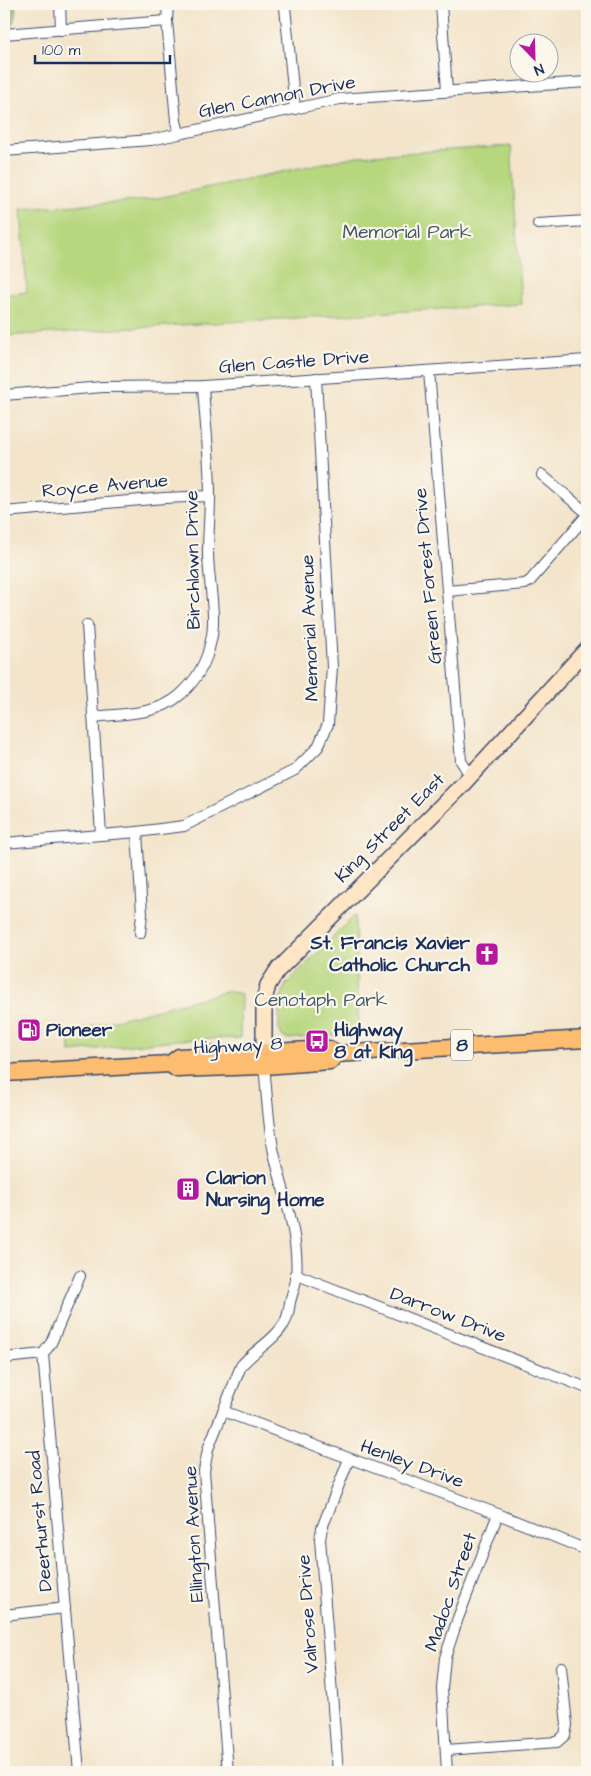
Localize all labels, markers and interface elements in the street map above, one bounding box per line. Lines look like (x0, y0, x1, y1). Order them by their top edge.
scale bar (35, 32, 170, 64)
north arrow (508, 32, 558, 82)
text: 100 m (42, 40, 81, 61)
text: N (531, 58, 547, 80)
street label: Glen Cannon Drive (196, 69, 358, 125)
park label: Memorial Park (342, 219, 472, 246)
street label: Glen Castle Drive (218, 343, 370, 381)
street label: Royce Avenue (41, 467, 169, 506)
street label: Green Forest Drive (407, 487, 449, 665)
street label: Birchlawn Drive (178, 490, 208, 630)
street label: Memorial Avenue (294, 554, 326, 702)
street label: King Street East (329, 767, 452, 890)
place label: St. Francis Xavier Catholic Church (309, 930, 471, 979)
church icon: St. Francis Xavier Catholic Church (474, 941, 500, 967)
park label: Cenotaph Park (255, 987, 388, 1014)
fuel station icon: Pioneer (16, 1017, 42, 1043)
place label: Pioneer (46, 1017, 113, 1044)
place label: Highway 8 at King (334, 1017, 413, 1067)
bus stop icon: Highway 8 at King (304, 1028, 330, 1054)
street label: Highway 8 (193, 1030, 283, 1063)
road number: 8 (451, 1030, 473, 1060)
place label: Clarion Nursing Home (206, 1165, 325, 1215)
building icon: Clarion Nursing Home (175, 1176, 201, 1202)
street label: Darrow Drive (386, 1280, 510, 1350)
street label: Henley Drive (356, 1433, 468, 1496)
street label: Deerhurst Road (20, 1449, 60, 1593)
street label: Ellington Avenue (177, 1465, 212, 1603)
street label: Madoc Street (418, 1529, 484, 1655)
street label: Valrose Drive (290, 1554, 326, 1674)

